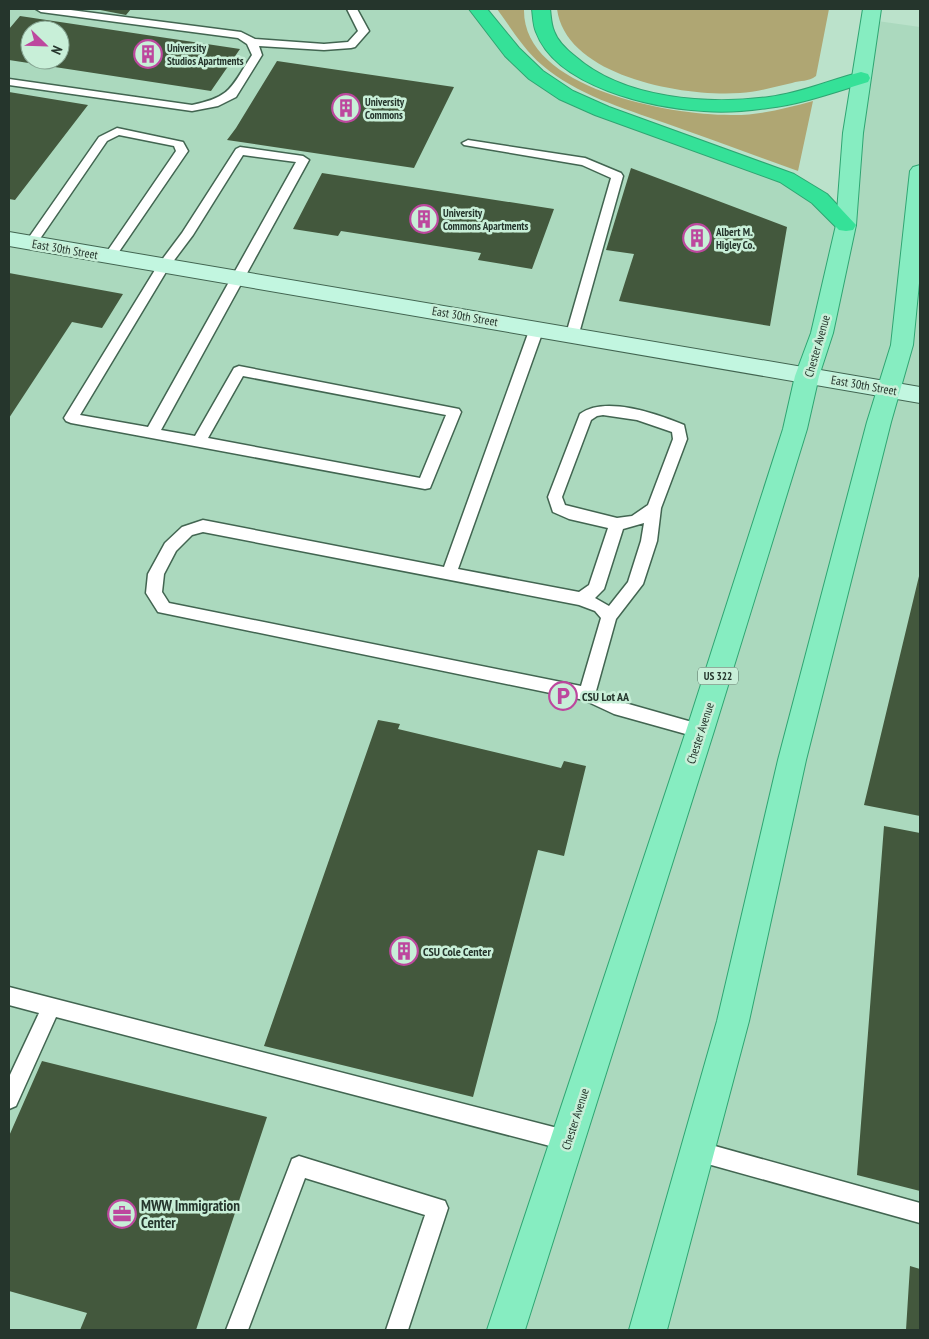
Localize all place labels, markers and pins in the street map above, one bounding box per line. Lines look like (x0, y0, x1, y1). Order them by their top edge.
building icon: University Studios Apartments (133, 39, 163, 69)
place label: University Studios Apartments (167, 41, 244, 68)
building icon: University Commons (331, 93, 361, 123)
place label: University Commons (365, 95, 405, 122)
building icon: University Commons Apartments (409, 204, 439, 234)
place label: University Commons Apartments (443, 206, 529, 233)
building icon: Albert M. Higley Co. (682, 223, 712, 253)
place label: Albert M. Higley Co. (715, 225, 755, 252)
parking icon: CSU Lot AA (548, 681, 578, 711)
place label: CSU Lot AA (582, 689, 630, 704)
building icon: CSU Cole Center (389, 936, 419, 966)
place label: CSU Cole Center (423, 944, 491, 959)
place label: MWW Immigration Center (141, 1196, 240, 1232)
office icon: MWW Immigration Center (107, 1199, 137, 1229)

